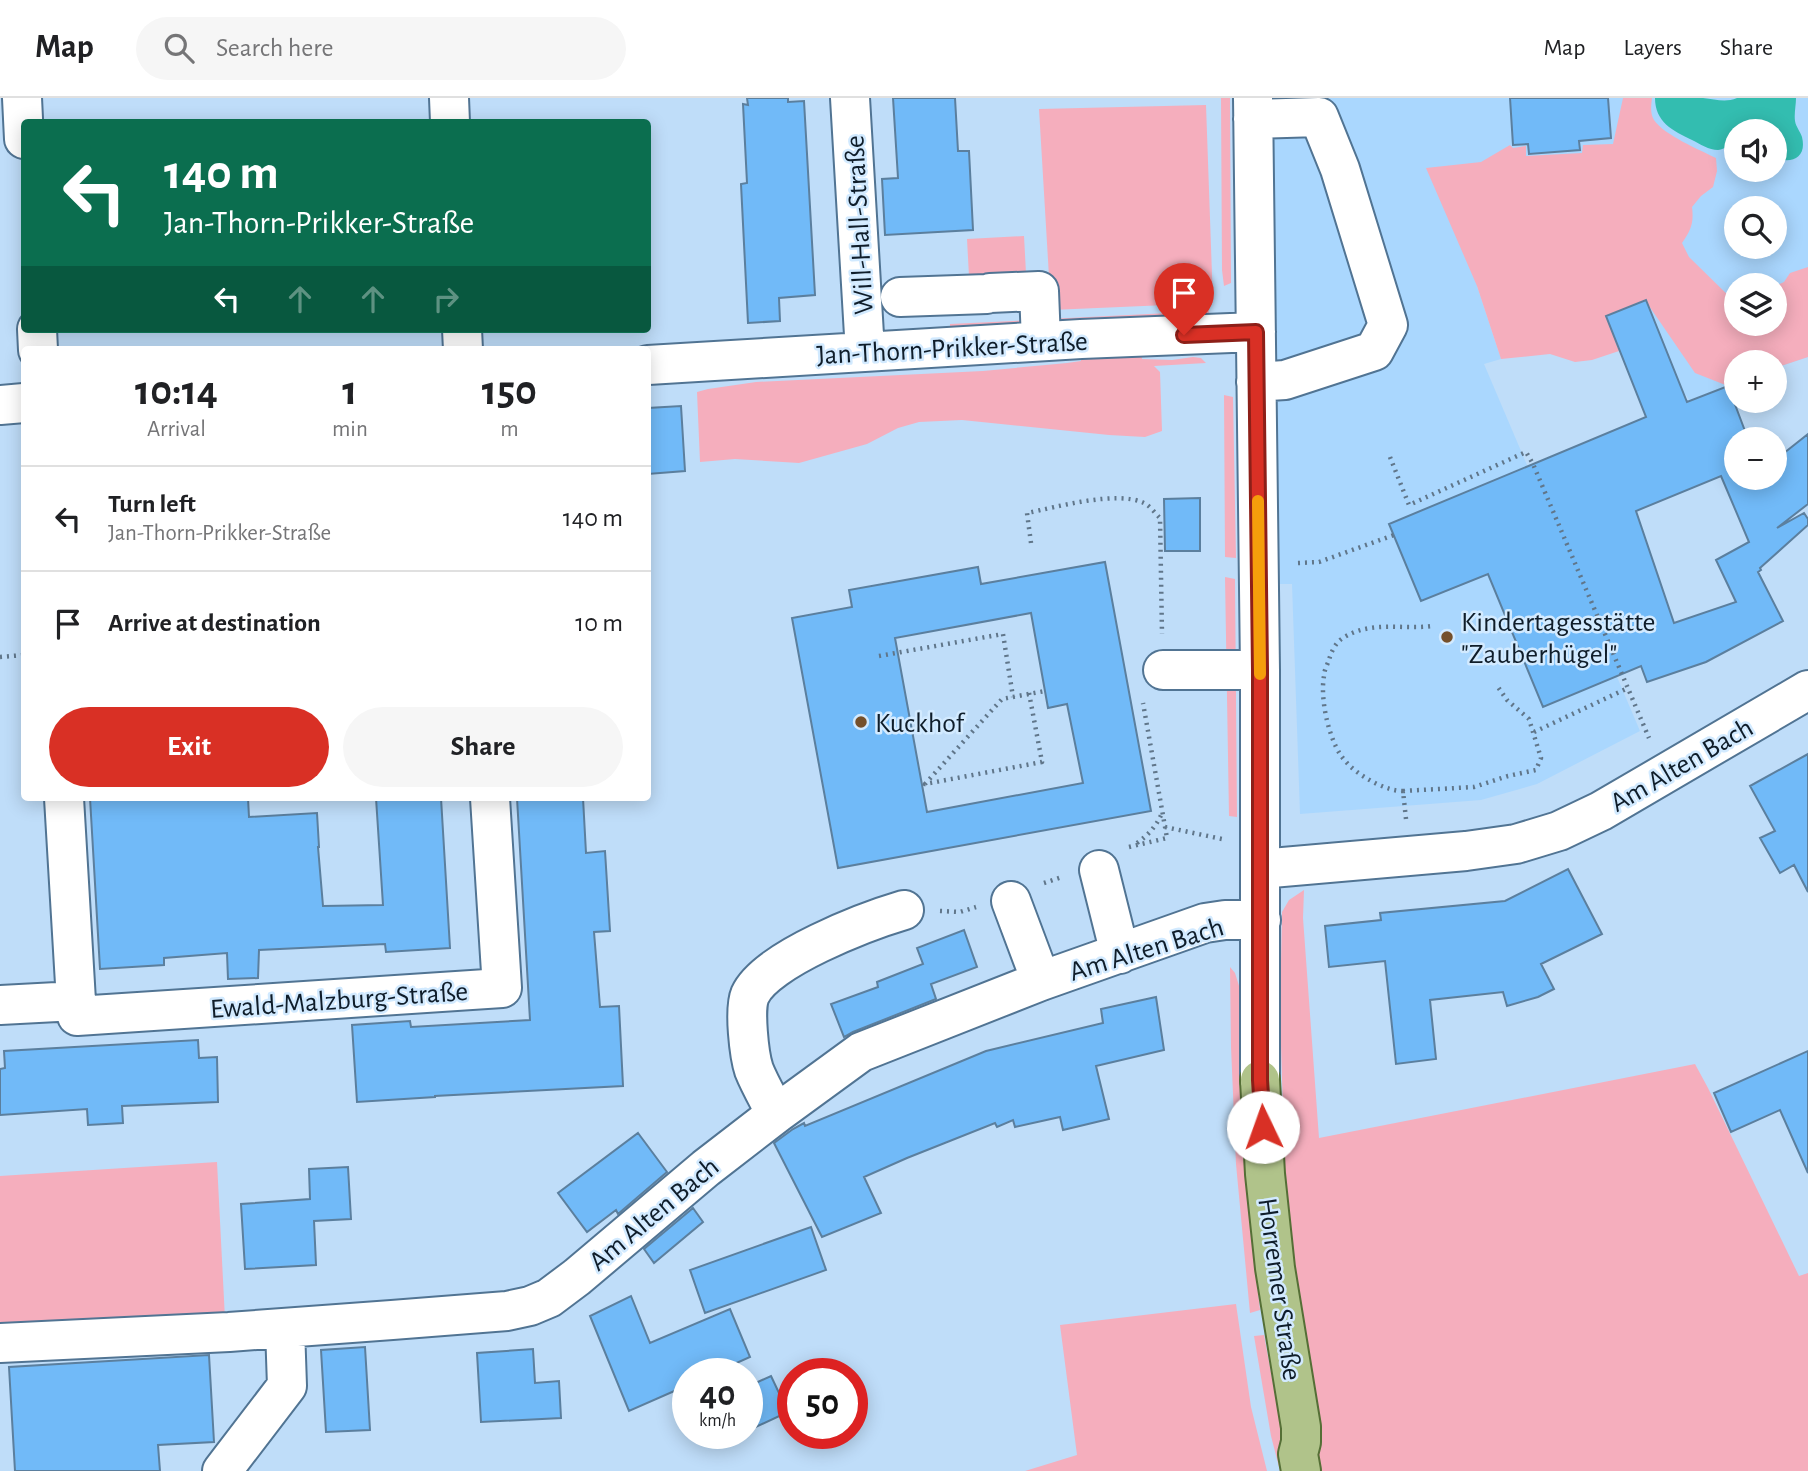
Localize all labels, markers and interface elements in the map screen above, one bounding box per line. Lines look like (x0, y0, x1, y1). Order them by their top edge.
search box (136, 17, 626, 80)
icon: search (160, 29, 198, 67)
text: Map (35, 31, 94, 64)
text: Search here (216, 35, 334, 61)
text: Map (1543, 36, 1585, 60)
text: Layers (1623, 36, 1682, 60)
text: Share (1720, 36, 1773, 60)
map controls (1724, 119, 1787, 490)
button: sound (1724, 119, 1787, 182)
street label: Will-Hall-Straße (841, 134, 879, 315)
icon: left (49, 147, 140, 238)
text: 140 m (164, 149, 279, 198)
button: search (1724, 196, 1787, 259)
text: Jan-Thorn-Prikker-Straße (164, 207, 474, 239)
pin (1154, 263, 1214, 335)
button: layers (1724, 273, 1787, 336)
icon: arrive (1165, 274, 1203, 312)
icon: left (208, 280, 246, 318)
icon: ahead (281, 280, 319, 318)
icon: ahead (354, 280, 392, 318)
icon: right (427, 280, 465, 318)
street label: Jan-Thorn-Prikker-Straße (816, 328, 1088, 370)
button: + (1724, 350, 1787, 413)
text: 10:14 (135, 370, 218, 412)
text: 1 (342, 370, 357, 412)
text: 150 (482, 370, 537, 412)
text: Arrival (147, 418, 206, 441)
text: min (332, 418, 368, 441)
text: m (500, 418, 519, 441)
button: − (1724, 427, 1787, 490)
text: Turn left (108, 491, 196, 517)
icon: left (49, 500, 87, 538)
text: 140 m (563, 505, 623, 531)
text: Jan-Thorn-Prikker-Straße (108, 522, 331, 545)
icon: arrive (49, 605, 87, 643)
place label: Kindertagesstätte "Zauberhügel" (1461, 609, 1655, 669)
text: Arrive at destination (108, 610, 321, 636)
text: 10 m (575, 610, 623, 636)
marker: Kindertagesstätte "Zauberhügel" (1439, 629, 1455, 645)
button: Exit (49, 707, 329, 787)
button: Share (343, 707, 623, 787)
place label: Kuckhof (875, 710, 965, 738)
marker: Kuckhof (853, 714, 869, 730)
street label: Am Alten Bach (1606, 714, 1758, 818)
street label: Am Alten Bach (1066, 913, 1227, 987)
street label: Ewald-Malzburg-Straße (209, 978, 469, 1024)
position arrow (1226, 1090, 1300, 1164)
street label: Am Alten Bach (584, 1152, 725, 1277)
street label: Horremer Straße (1252, 1196, 1306, 1382)
speed limit sign: 50 (777, 1358, 868, 1449)
text: 40 (700, 1377, 735, 1412)
text: km/h (699, 1412, 736, 1430)

